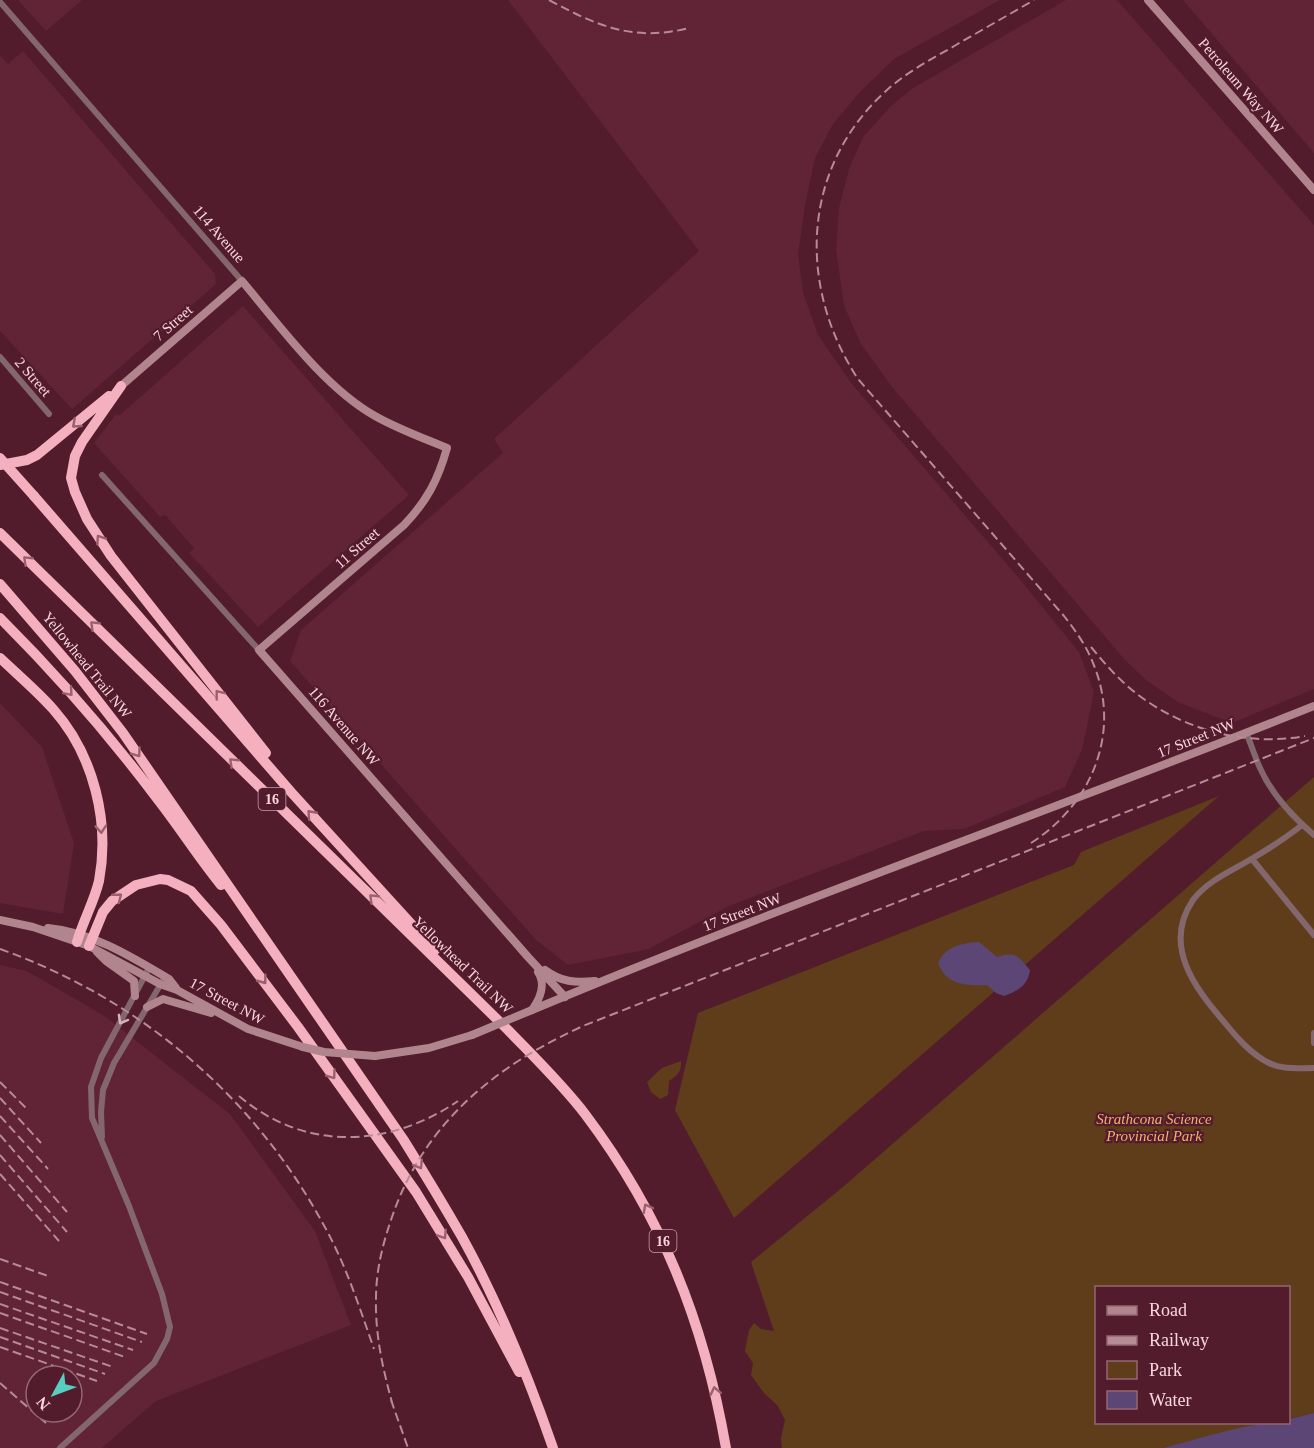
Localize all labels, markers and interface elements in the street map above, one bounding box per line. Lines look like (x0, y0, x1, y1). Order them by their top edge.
street label: Petroleum Way NW (1195, 35, 1287, 138)
street label: 114 Avenue (190, 202, 248, 266)
street label: 7 Street (150, 301, 196, 344)
street label: 2 Street (12, 354, 55, 400)
one-way arrow (72, 417, 83, 428)
street label: 11 Street (332, 524, 383, 571)
one-way arrow (96, 535, 107, 546)
one-way arrow (23, 556, 34, 567)
street label: Yellowhead Trail NW (39, 609, 135, 722)
one-way arrow (91, 622, 102, 633)
street label: 116 Avenue NW (305, 683, 383, 769)
one-way arrow (61, 685, 72, 696)
one-way arrow (215, 689, 226, 700)
street label: 17 Street NW (1155, 715, 1238, 761)
one-way arrow (130, 746, 141, 757)
one-way arrow (230, 758, 241, 769)
road number: 16 (258, 788, 286, 810)
one-way arrow (307, 810, 318, 821)
one-way arrow (94, 824, 107, 834)
street label: 17 Street NW (701, 889, 784, 934)
one-way arrow (112, 894, 123, 905)
one-way arrow (369, 894, 379, 905)
street label: Yellowhead Trail NW (410, 913, 517, 1017)
one-way arrow (255, 974, 266, 985)
street label: 17 Street NW (187, 975, 268, 1028)
one-way arrow (118, 1014, 129, 1024)
one-way arrow (325, 1068, 336, 1079)
park label: Strathcona Science Provincial Park (1096, 1111, 1212, 1144)
one-way arrow (411, 1159, 423, 1169)
one-way arrow (643, 1204, 654, 1215)
one-way arrow (436, 1228, 447, 1239)
road number: 16 (650, 1230, 676, 1252)
legend (1095, 1286, 1290, 1424)
text: Road (1149, 1300, 1187, 1320)
text: Railway (1149, 1330, 1209, 1350)
text: Park (1149, 1360, 1182, 1380)
north arrow (24, 1364, 84, 1424)
one-way arrow (709, 1386, 722, 1396)
text: Water (1149, 1390, 1192, 1410)
text: N (33, 1393, 53, 1413)

